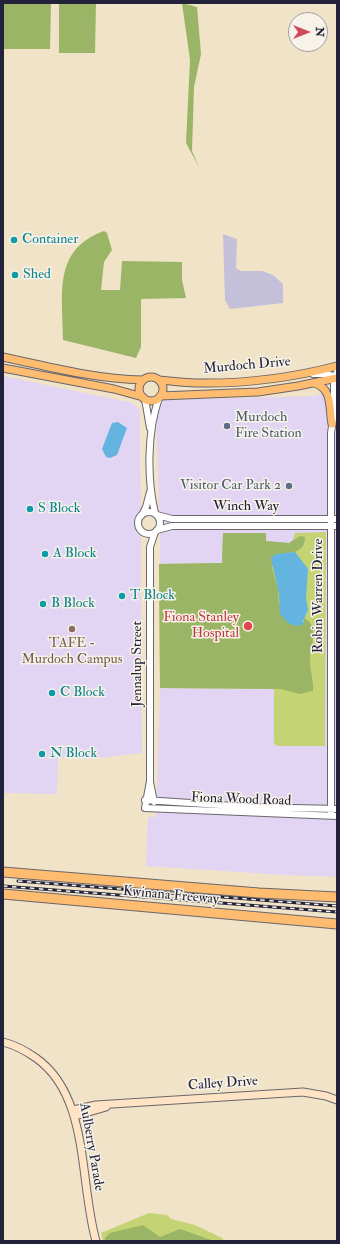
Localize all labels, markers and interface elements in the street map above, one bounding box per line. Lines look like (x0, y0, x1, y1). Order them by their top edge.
north arrow (288, 12, 328, 52)
text: N (313, 27, 326, 37)
place label: Container (22, 232, 78, 248)
marker: Container (9, 235, 19, 245)
place label: Shed (23, 267, 51, 283)
marker: Shed (10, 270, 20, 280)
street label: Murdoch Drive (203, 354, 291, 378)
place label: Murdoch Fire Station (235, 410, 302, 442)
marker: Murdoch Fire Station (222, 421, 232, 431)
place label: Visitor Car Park 2 (180, 478, 281, 494)
marker: Visitor Car Park 2 (284, 481, 294, 491)
street label: Winch Way (213, 499, 279, 515)
place label: S Block (38, 501, 80, 517)
marker: S Block (25, 504, 35, 514)
street label: Robin Warren Drive (311, 539, 327, 653)
place label: A Block (53, 546, 97, 562)
marker: A Block (40, 549, 50, 559)
place label: T Block (130, 588, 175, 604)
marker: T Block (117, 591, 127, 601)
place label: B Block (51, 596, 95, 612)
marker: B Block (38, 599, 48, 609)
place label: Fiona Stanley Hospital (163, 610, 239, 642)
marker: Fiona Stanley Hospital (242, 620, 254, 632)
street label: Jennalup Street (130, 621, 146, 707)
marker: TAFE - Murdoch Campus (67, 624, 77, 634)
place label: TAFE - Murdoch Campus (21, 636, 123, 668)
place label: C Block (60, 685, 105, 701)
marker: C Block (47, 688, 57, 698)
place label: N Block (50, 746, 97, 762)
marker: N Block (37, 749, 47, 759)
street label: Fiona Wood Road (190, 790, 292, 810)
street label: Kwinana Freeway (122, 883, 220, 909)
street label: Calley Drive (187, 1073, 259, 1095)
street label: Aulberry Parade (75, 1102, 107, 1192)

